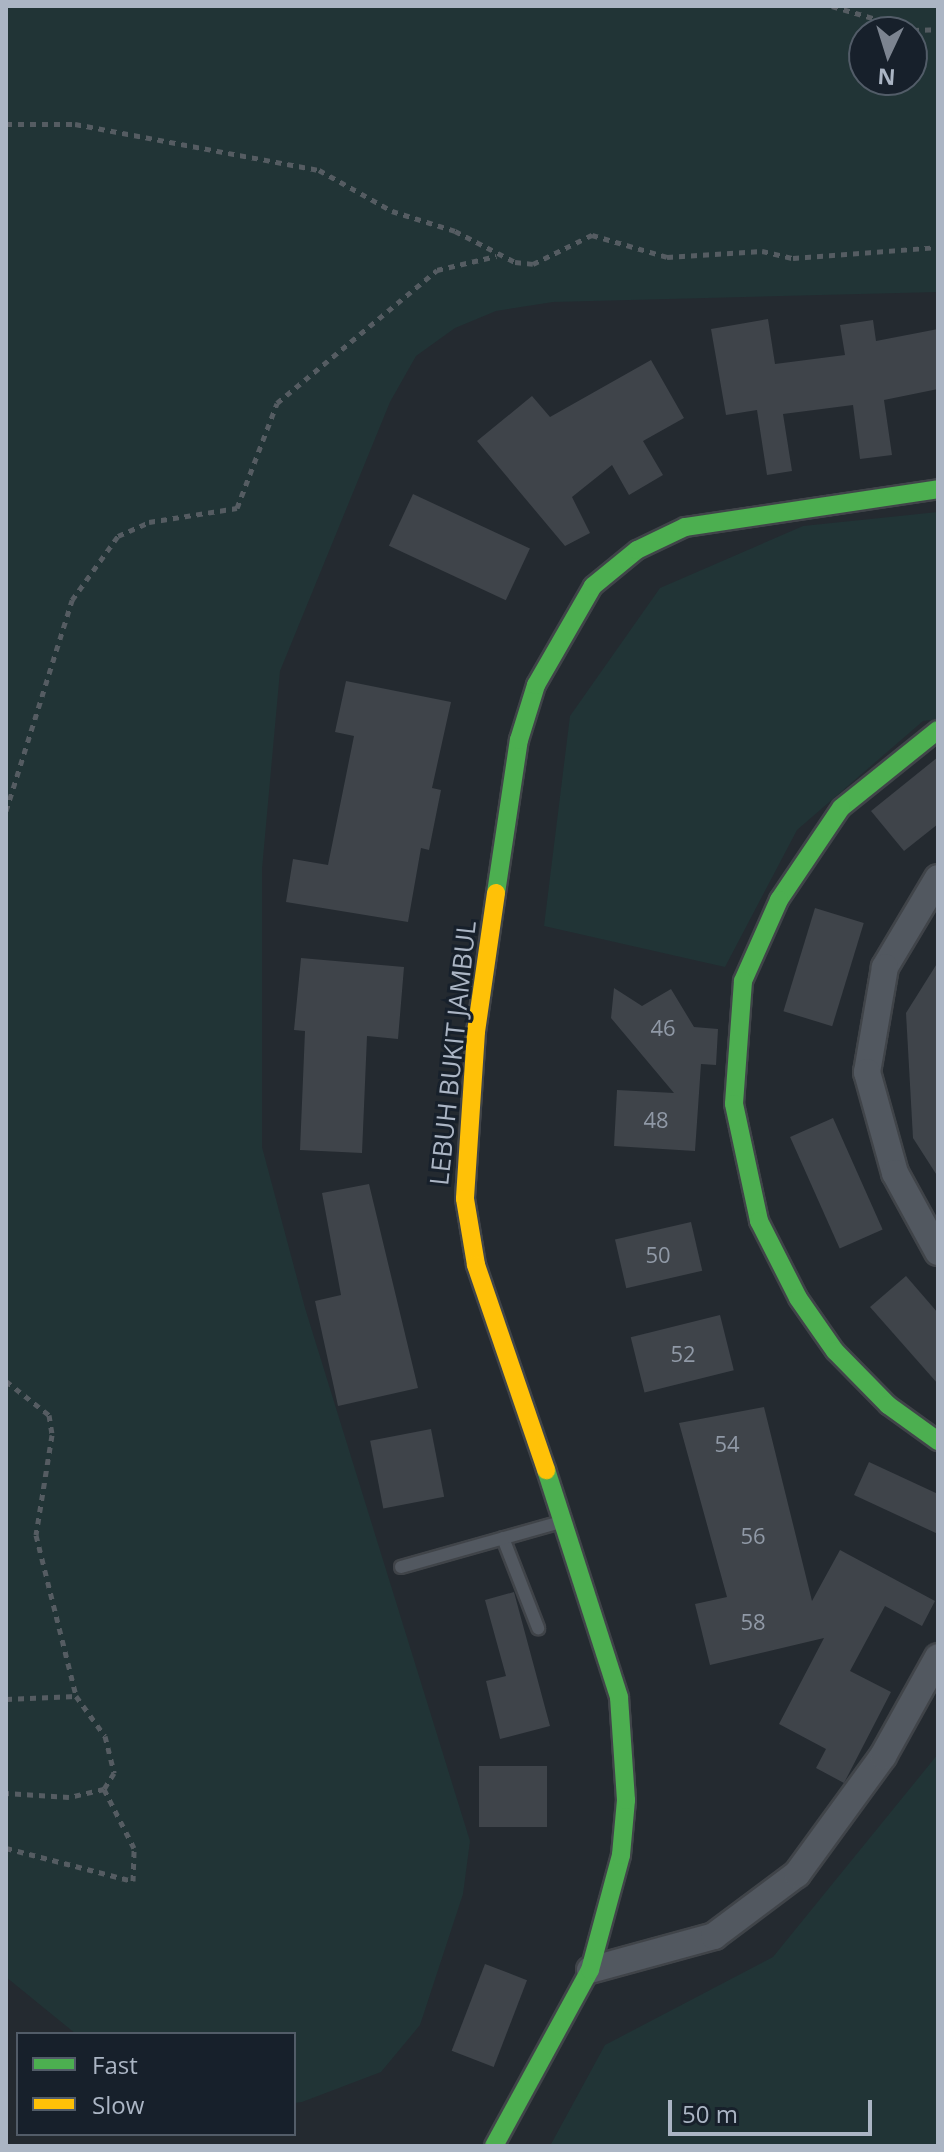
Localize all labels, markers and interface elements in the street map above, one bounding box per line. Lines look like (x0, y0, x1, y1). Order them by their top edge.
north arrow (848, 16, 928, 96)
text: N (877, 62, 896, 94)
street label: LEBUH BUKIT JAMBUL (424, 919, 482, 1187)
house number: 46 (650, 1015, 676, 1041)
house number: 48 (643, 1107, 669, 1133)
house number: 50 (645, 1242, 671, 1268)
house number: 52 (670, 1341, 696, 1367)
house number: 54 (714, 1431, 740, 1457)
house number: 56 (740, 1523, 766, 1549)
house number: 58 (740, 1609, 766, 1635)
legend (16, 2032, 296, 2136)
text: Fast (92, 2048, 138, 2081)
scale bar (672, 2084, 876, 2134)
text: Slow (92, 2088, 144, 2121)
text: 50 m (682, 2097, 738, 2130)

